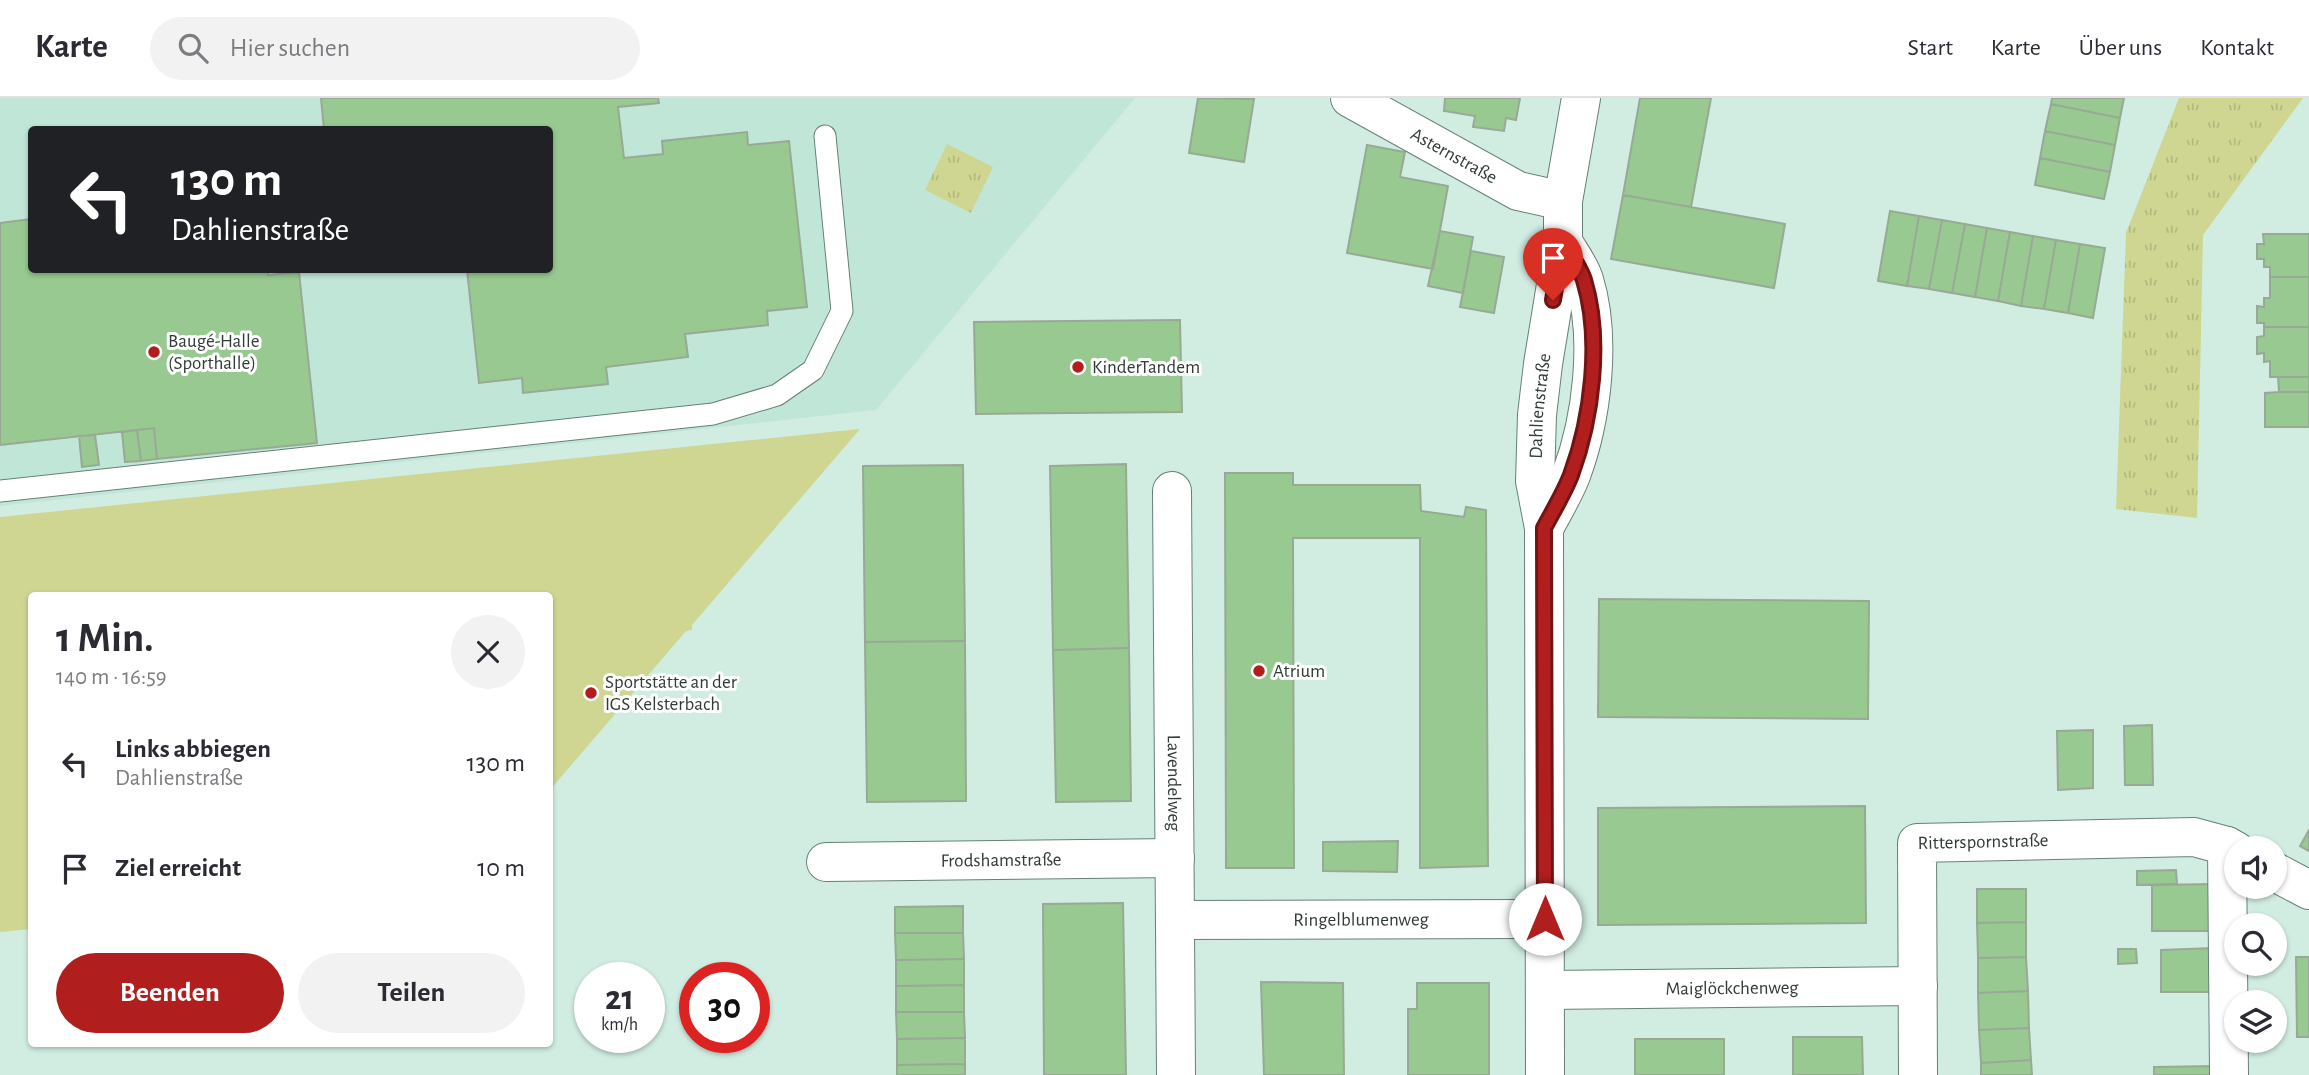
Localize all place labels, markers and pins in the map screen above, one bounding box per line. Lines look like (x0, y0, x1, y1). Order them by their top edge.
pin (1523, 228, 1583, 300)
place label: Baugé-Halle (Sporthalle) (168, 332, 260, 373)
marker: Baugé-Halle (Sporthalle) (146, 344, 162, 360)
place label: KinderTandem (1092, 358, 1200, 377)
marker: KinderTandem (1070, 359, 1086, 375)
place label: Atrium (1273, 662, 1325, 681)
marker: Atrium (1251, 663, 1267, 679)
place label: Sportstätte an der IGS Kelsterbach (605, 673, 737, 714)
marker: Sportstätte an der IGS Kelsterbach (583, 685, 599, 701)

